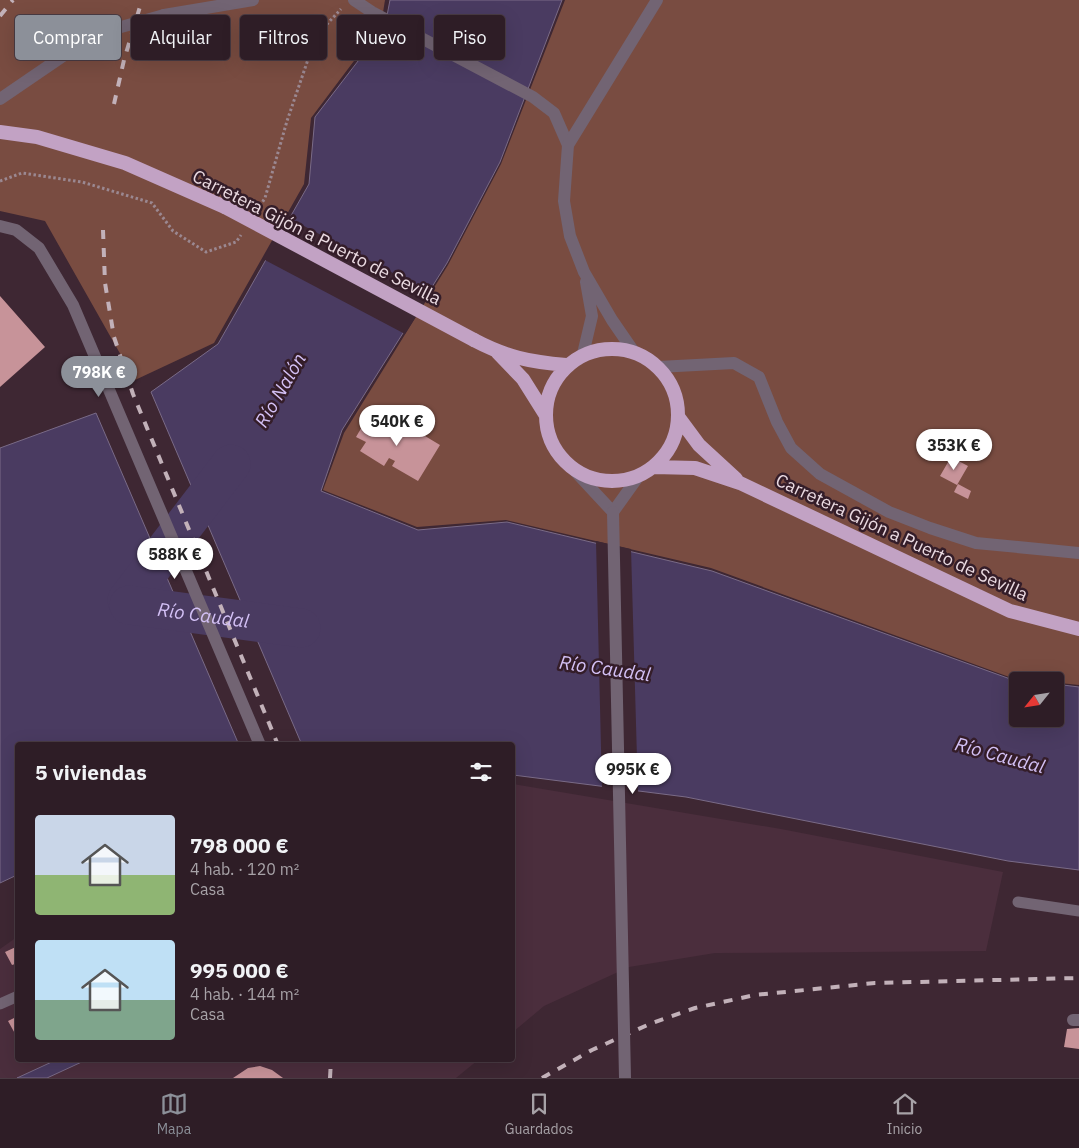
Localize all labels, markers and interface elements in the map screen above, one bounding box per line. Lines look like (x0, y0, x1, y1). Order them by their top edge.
chip: Comprar (15, 15, 121, 60)
chip: Alquilar (131, 15, 230, 60)
chip: Filtros (240, 15, 327, 60)
chip: Nuevo (337, 15, 424, 60)
chip: Piso (434, 15, 505, 60)
street label: Carretera Gijón a Puerto de Sevilla (189, 164, 445, 310)
water label: Río Nalón (249, 348, 311, 432)
pin: 798K € (58, 356, 140, 398)
text: 798K € (72, 362, 126, 382)
pin: 540K € (356, 404, 438, 447)
text: 540K € (370, 411, 424, 431)
pin: 353K € (913, 428, 995, 471)
text: 353K € (927, 435, 981, 455)
street label: Carretera Gijón a Puerto de Sevilla (772, 468, 1032, 606)
pin: 588K € (134, 538, 216, 580)
text: 588K € (148, 544, 202, 564)
water label: Río Caudal (156, 597, 251, 633)
water label: Río Caudal (558, 650, 652, 686)
north arrow (1009, 672, 1064, 728)
map controls (1009, 672, 1064, 727)
water label: Río Caudal (952, 732, 1048, 778)
pin: 995K € (592, 752, 674, 795)
text: 5 viviendas (35, 758, 147, 786)
icon: filters (467, 758, 495, 786)
text: 995K € (606, 759, 660, 779)
text: 798 000 € (190, 831, 289, 859)
icon: home (75, 835, 135, 895)
text: 4 hab. · 120 m² (190, 859, 299, 879)
text: Casa (190, 879, 225, 899)
text: 995 000 € (190, 956, 289, 984)
icon: home (75, 960, 135, 1020)
text: 4 hab. · 144 m² (190, 984, 299, 1004)
text: Casa (190, 1004, 225, 1024)
tab: Mapa (157, 1090, 191, 1138)
tab: Guardados (505, 1090, 573, 1138)
tab: Inicio (887, 1090, 922, 1138)

